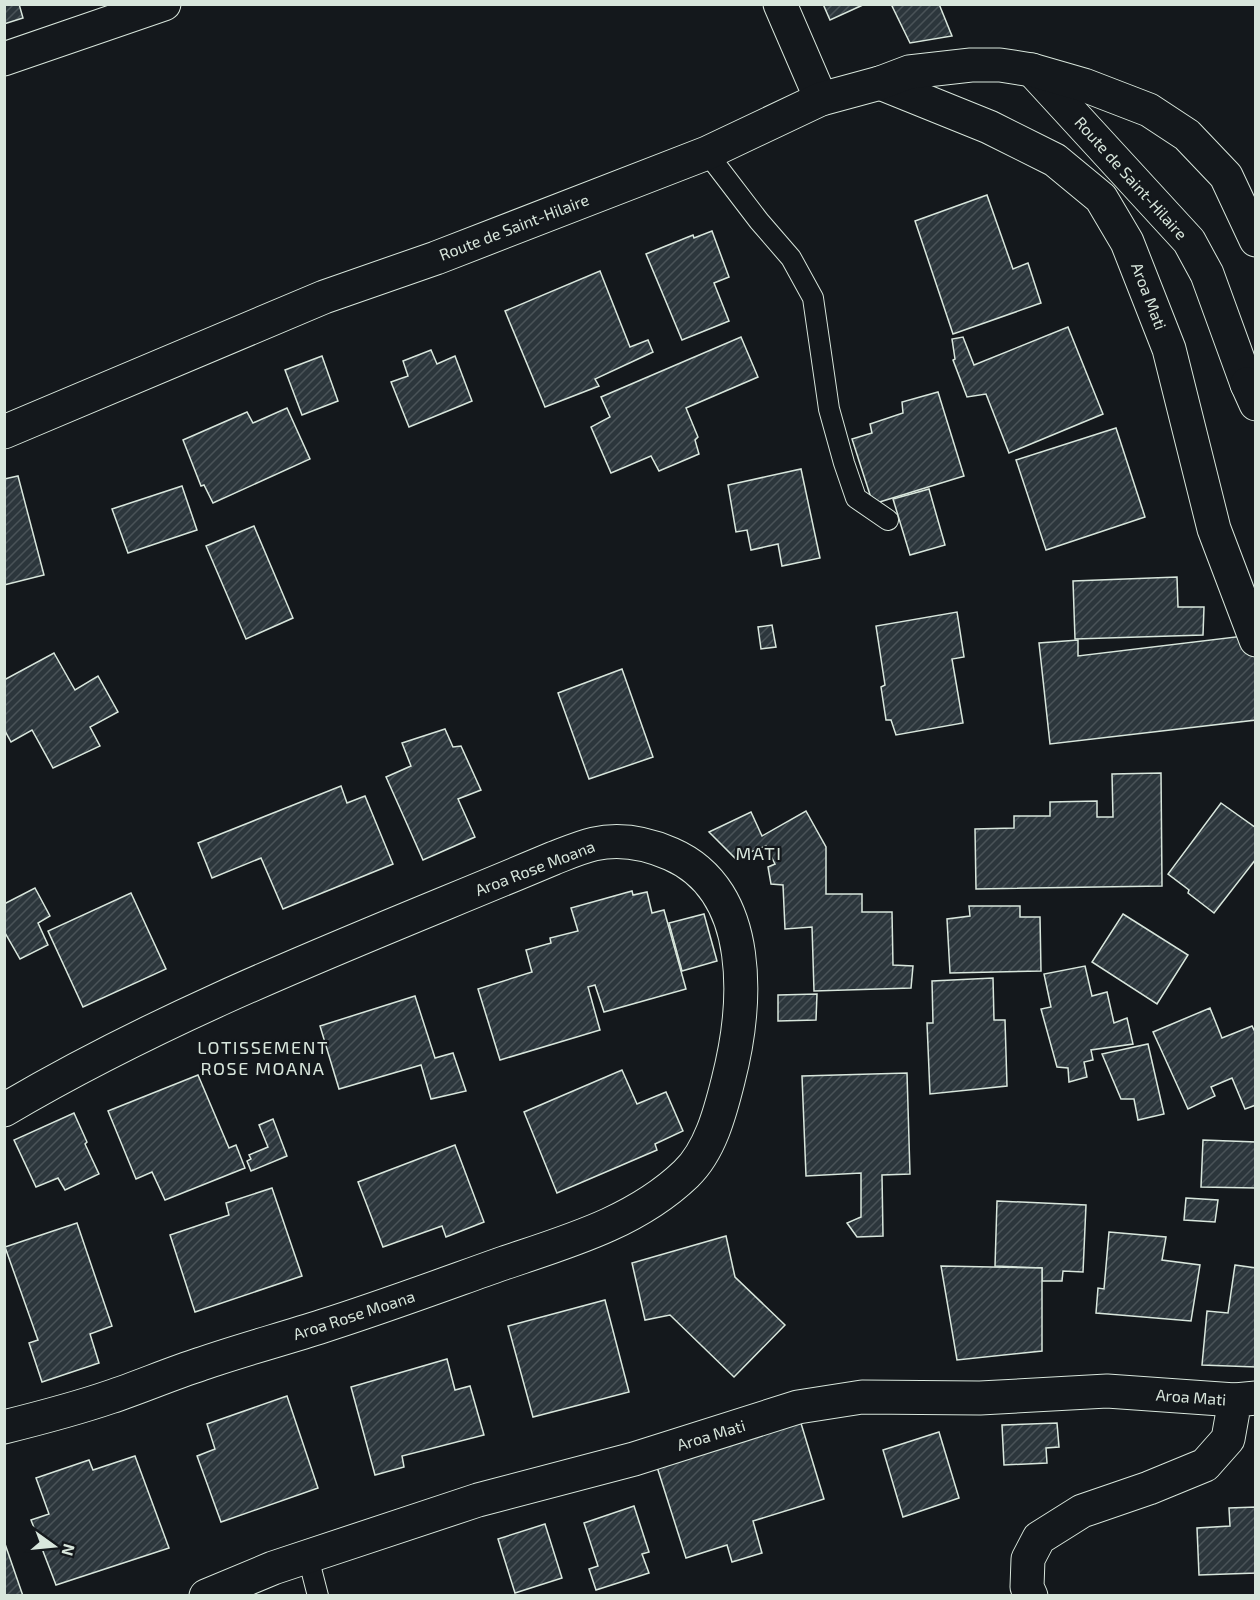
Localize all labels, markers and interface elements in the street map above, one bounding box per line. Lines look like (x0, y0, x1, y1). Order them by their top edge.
street label: Route de Saint-Hilaire (1071, 112, 1192, 243)
street label: Route de Saint-Hilaire (436, 189, 591, 264)
street label: Aroa Mati (1128, 260, 1171, 332)
street label: Aroa Rose Moana (472, 836, 597, 899)
district label: MATI (735, 842, 783, 864)
district label: LOTISSEMENT ROSE MOANA (197, 1036, 329, 1079)
street label: Aroa Rose Moana (291, 1286, 417, 1343)
street label: Aroa Mati (1155, 1385, 1227, 1408)
street label: Aroa Mati (674, 1415, 747, 1454)
north arrow (24, 1516, 84, 1576)
text: N (58, 1542, 80, 1558)

